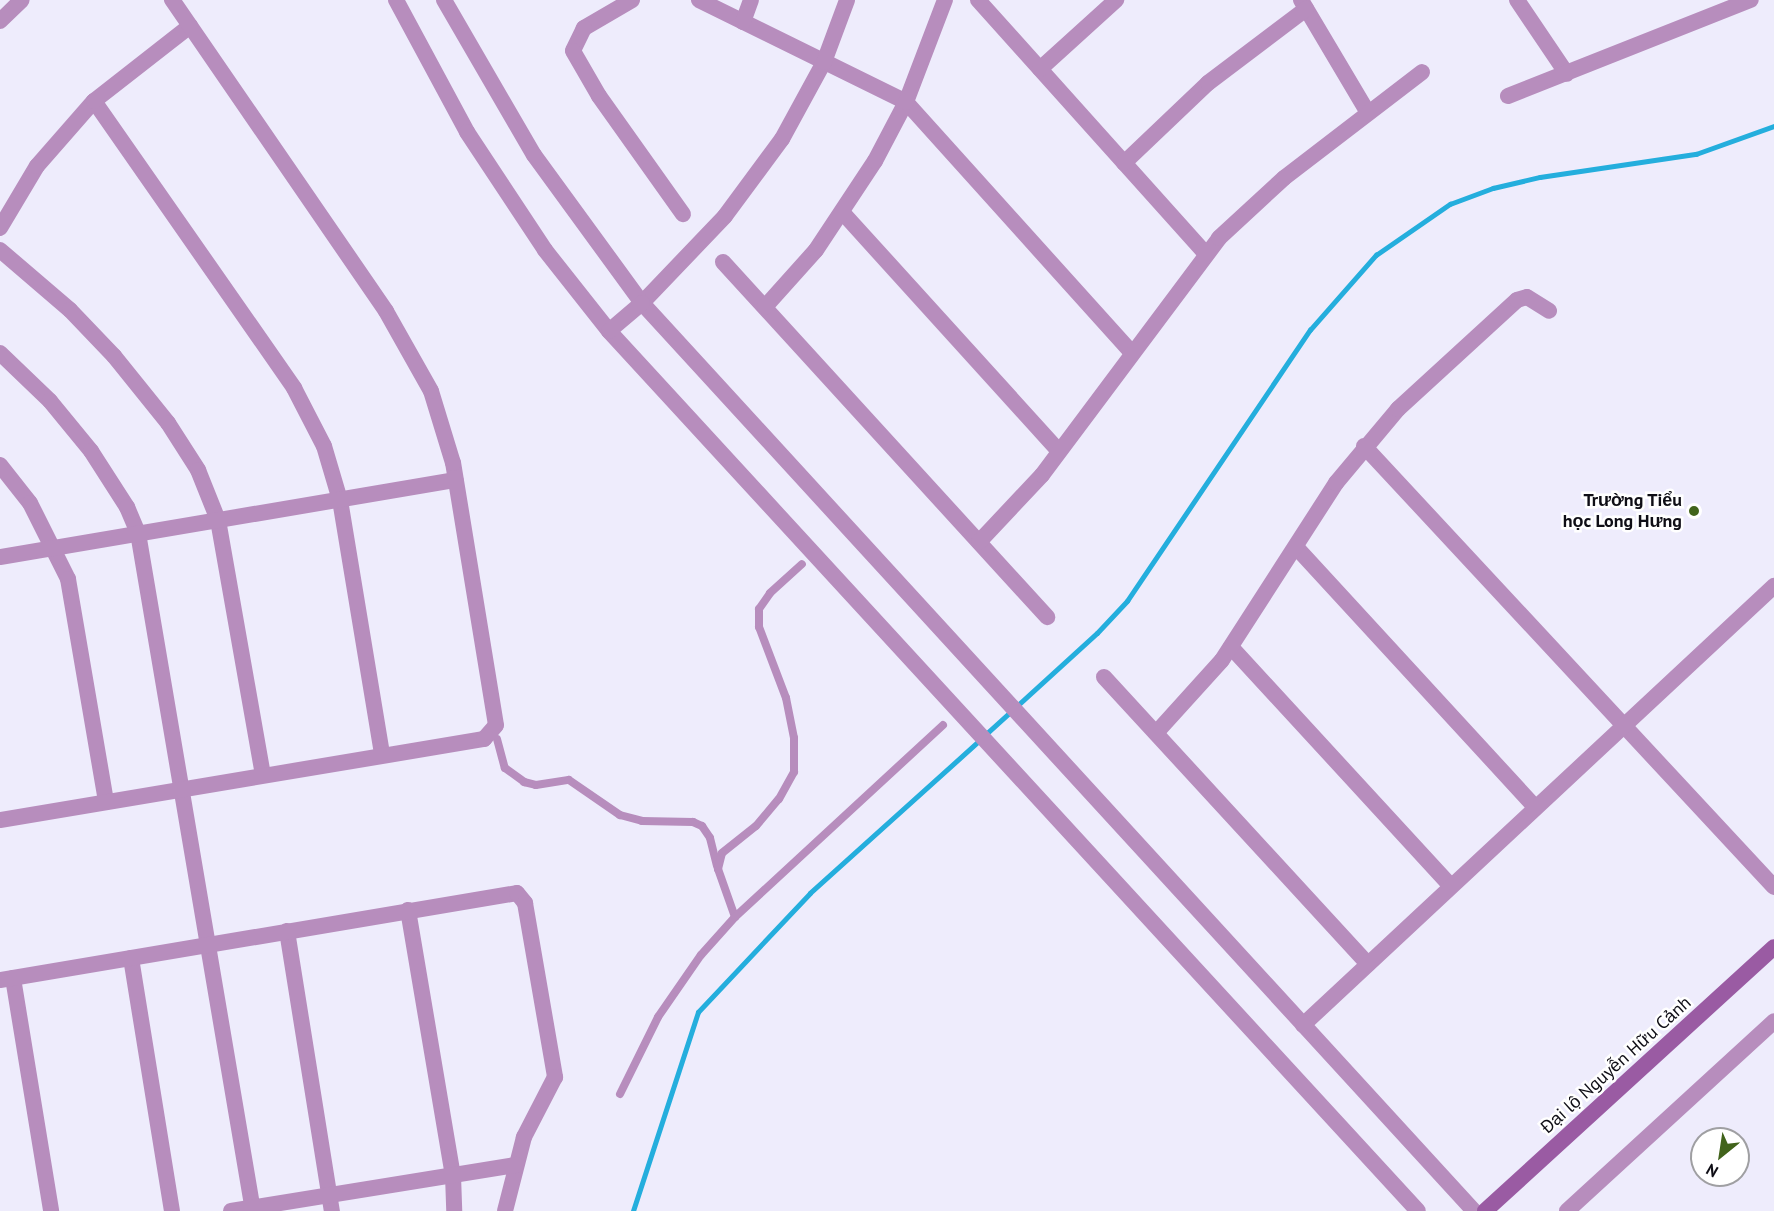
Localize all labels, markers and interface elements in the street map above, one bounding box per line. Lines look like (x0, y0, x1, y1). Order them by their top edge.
place label: Trường Tiểu học Long Hưng (1562, 490, 1682, 532)
marker: Trường Tiểu học Long Hưng (1687, 504, 1701, 518)
street label: Đại lộ Nguyễn Hữu Cảnh (1536, 992, 1696, 1138)
north arrow (1690, 1127, 1750, 1187)
text: N (1702, 1160, 1722, 1182)

